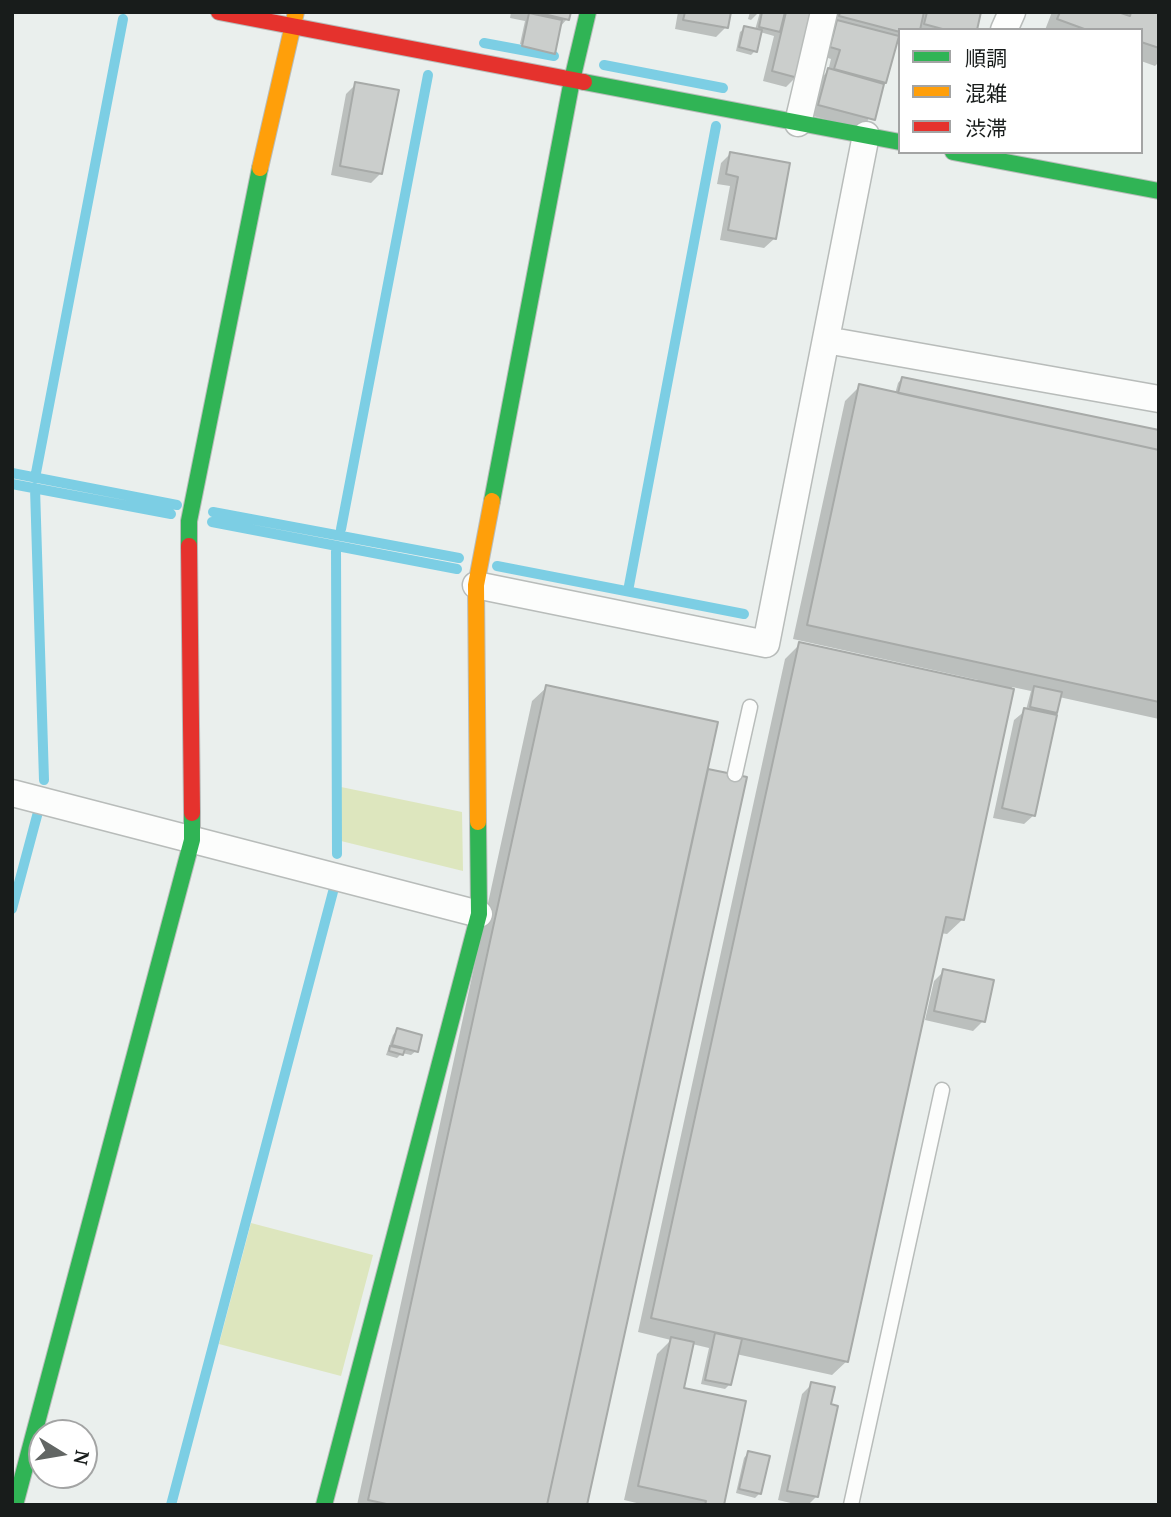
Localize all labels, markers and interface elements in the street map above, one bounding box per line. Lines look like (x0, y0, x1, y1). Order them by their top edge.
legend (898, 28, 1143, 154)
text: 順調 (965, 44, 1007, 72)
text: 混雑 (965, 79, 1007, 107)
text: 渋滞 (965, 114, 1007, 142)
north arrow (28, 1419, 98, 1489)
text: N (68, 1448, 96, 1467)

